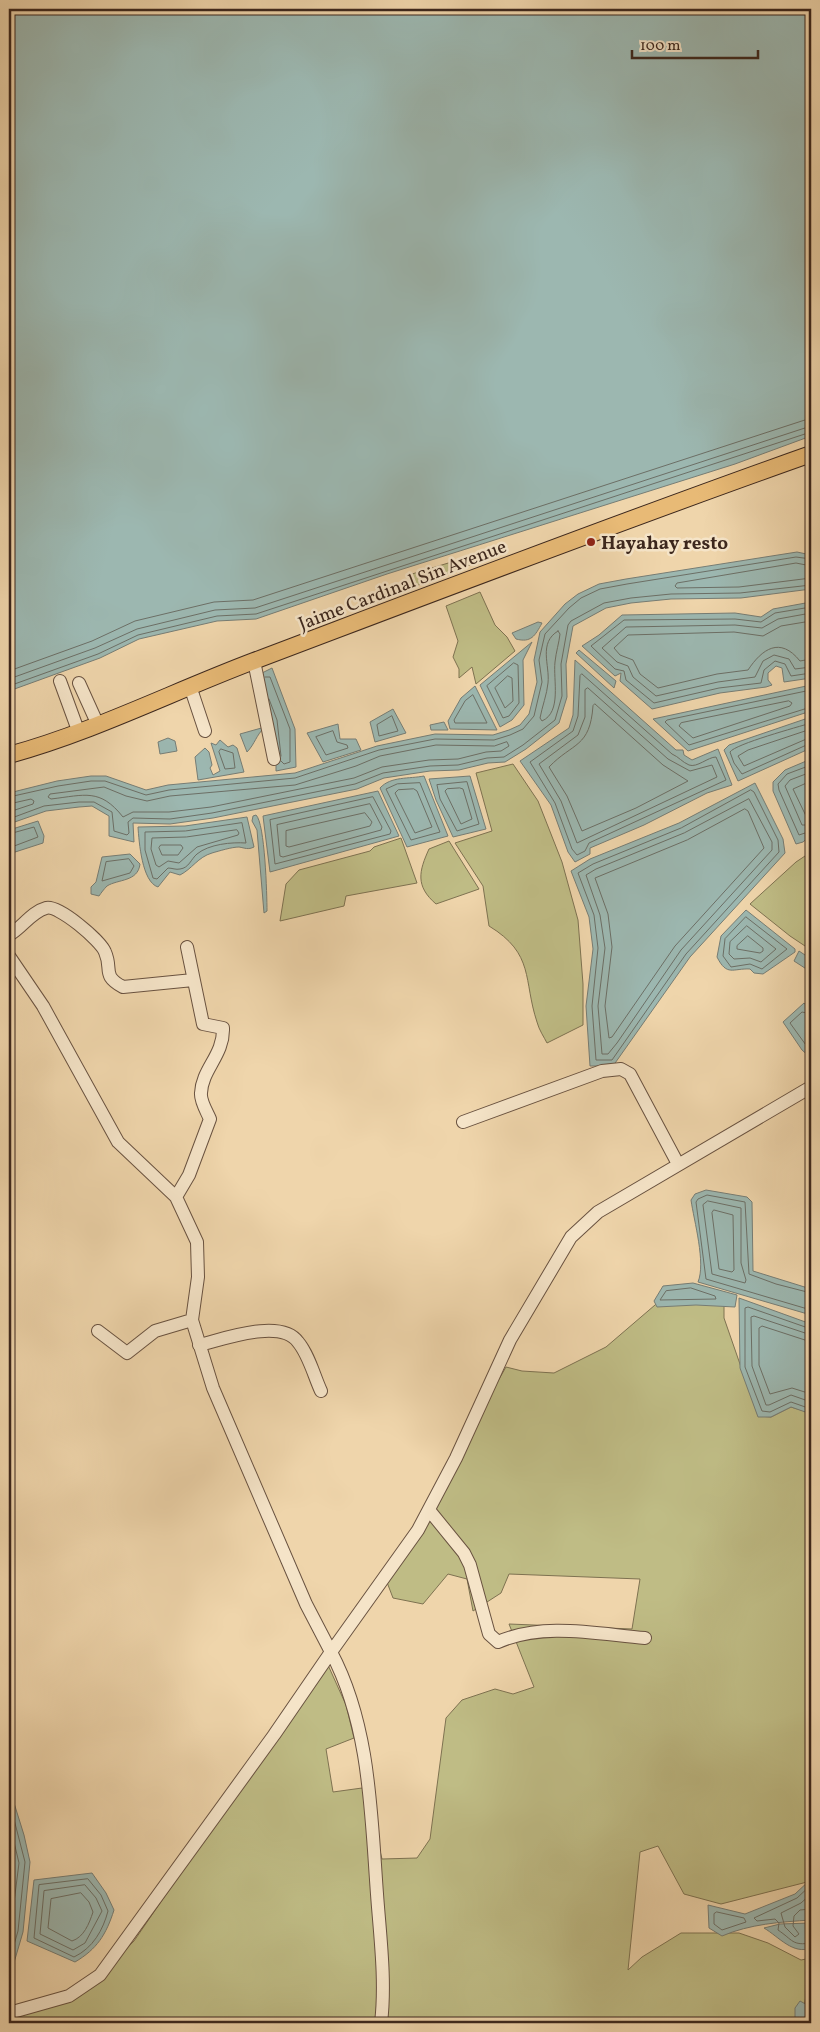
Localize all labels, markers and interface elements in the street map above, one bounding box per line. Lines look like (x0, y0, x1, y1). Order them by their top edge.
scale bar (632, 28, 759, 60)
text: 100 m (640, 36, 680, 57)
place label: Hayahay resto (601, 531, 728, 557)
street label: Jaime Cardinal Sin Avenue (295, 534, 511, 638)
marker: Hayahay resto (585, 536, 597, 548)

